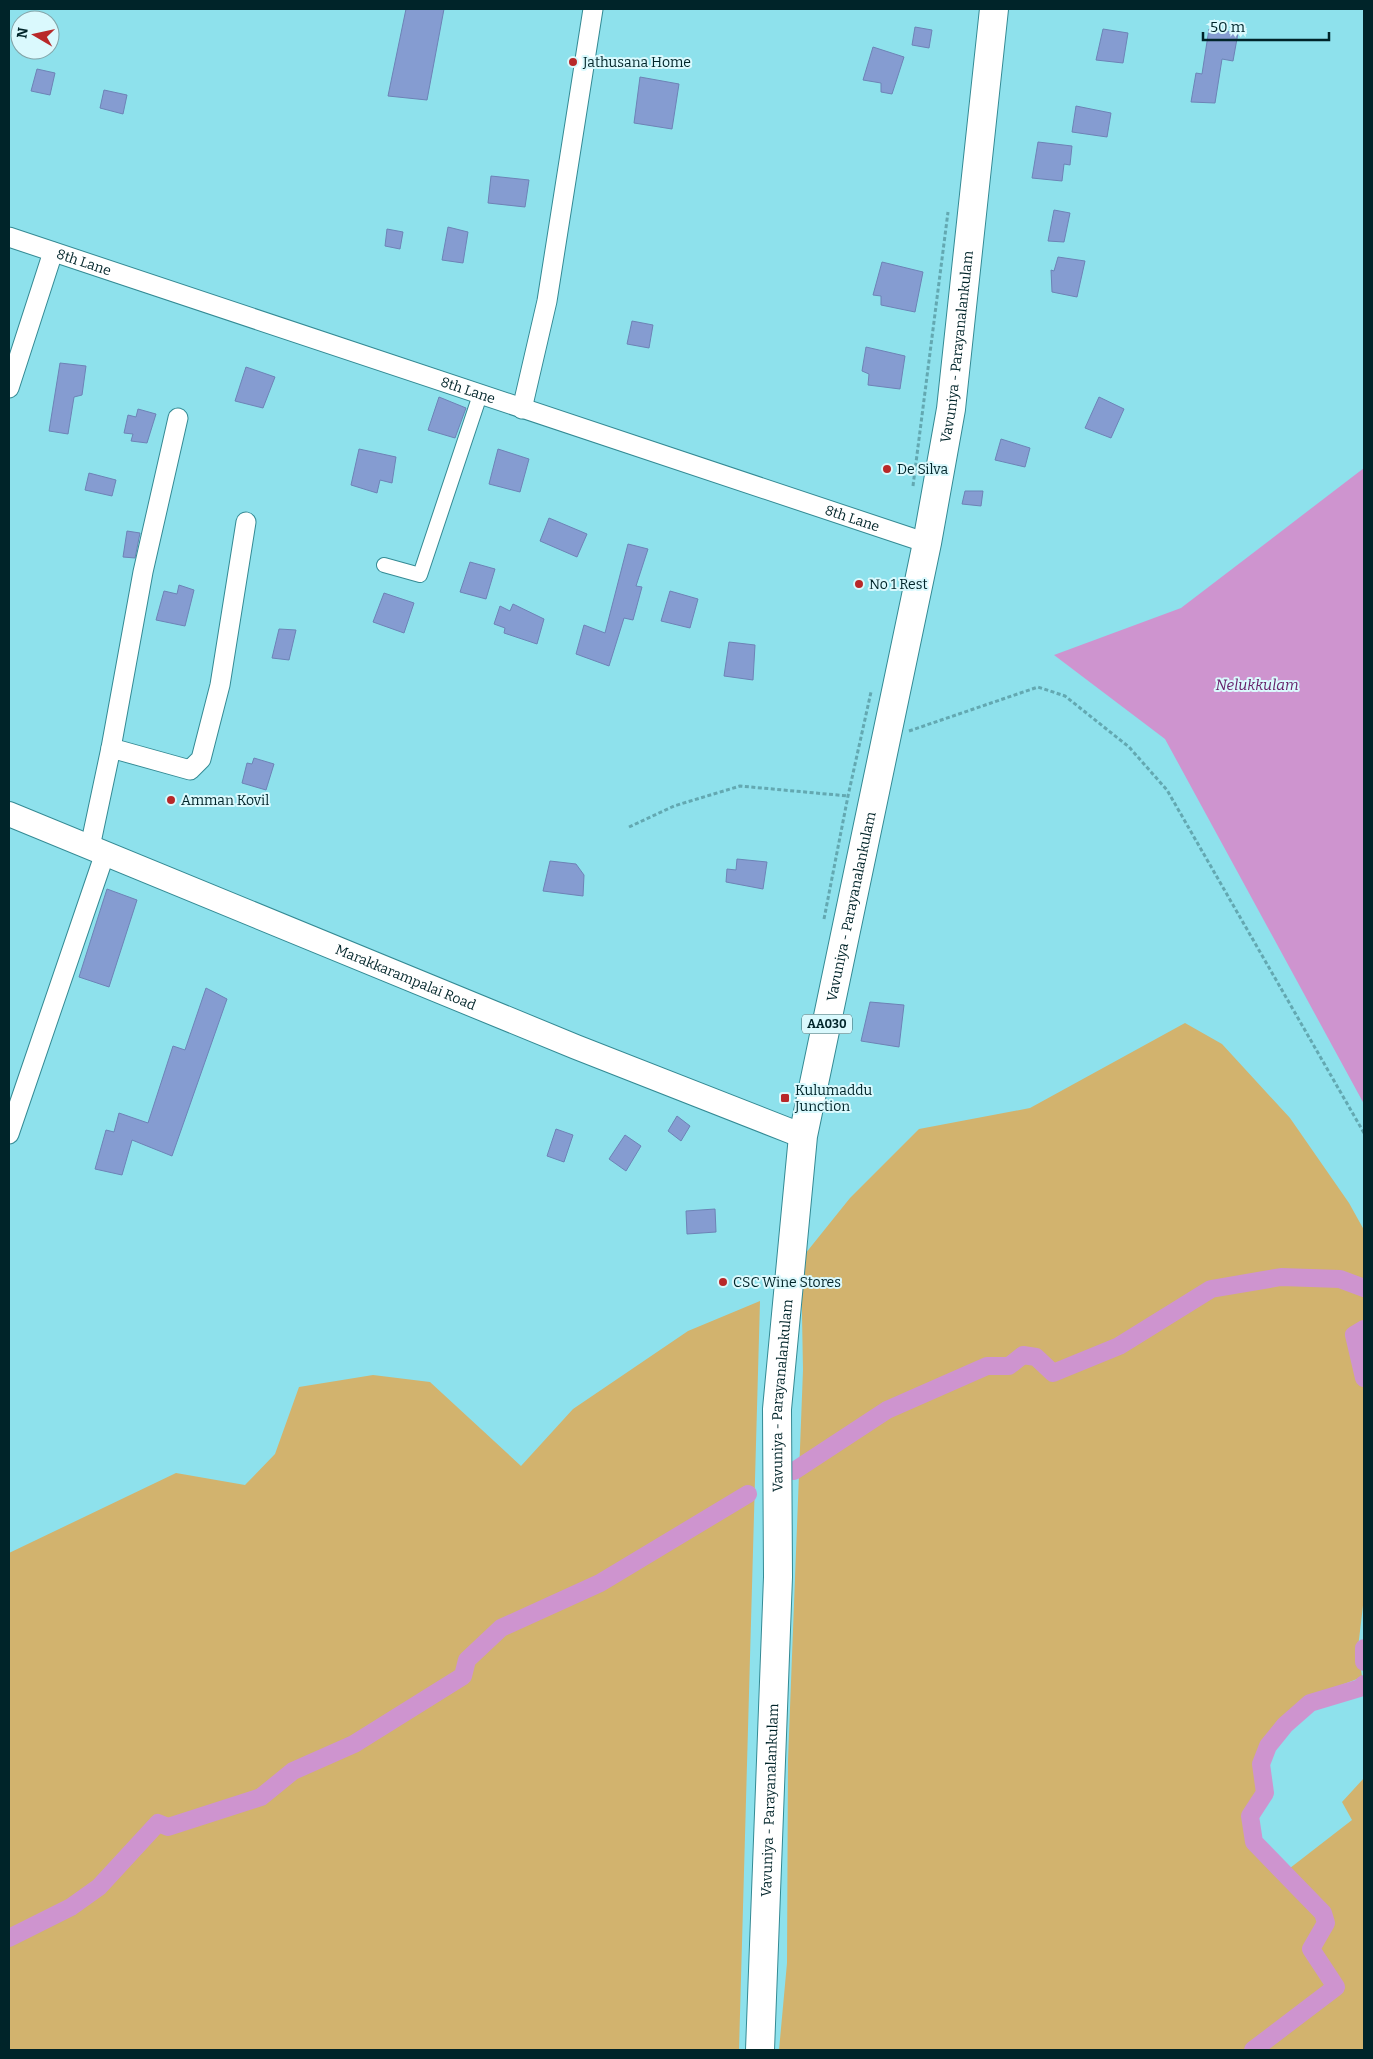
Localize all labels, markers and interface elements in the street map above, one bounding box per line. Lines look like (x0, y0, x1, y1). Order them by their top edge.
north arrow (10, 10, 60, 60)
scale bar (1203, 10, 1329, 42)
text: 50 m (1210, 18, 1246, 36)
text: N (13, 26, 32, 40)
place label: Jathusana Home (582, 54, 691, 71)
marker: Jathusana Home (567, 56, 579, 68)
street label: 8th Lane (54, 245, 113, 279)
street label: Vavuniya - Parayanalankulam (937, 249, 977, 444)
street label: 8th Lane (439, 373, 498, 407)
place label: De Silva (897, 461, 948, 478)
marker: De Silva (881, 463, 893, 475)
street label: 8th Lane (823, 501, 882, 535)
place label: No 1 Rest (869, 576, 928, 593)
marker: No 1 Rest (853, 578, 865, 590)
water label: Nelukkulam (1215, 676, 1299, 694)
place label: Amman Kovil (181, 792, 269, 809)
marker: Amman Kovil (165, 794, 177, 806)
street label: Vavuniya - Parayanalankulam (823, 809, 879, 1003)
street label: Marakkarampalai Road (333, 941, 479, 1014)
road number: AA030 (802, 1014, 852, 1034)
place label: Kulumaddu Junction (794, 1082, 872, 1115)
marker: Kulumaddu Junction (779, 1092, 791, 1104)
place label: CSC Wine Stores (733, 1274, 841, 1291)
marker: CSC Wine Stores (717, 1276, 729, 1288)
street label: Vavuniya - Parayanalankulam (768, 1298, 796, 1492)
street label: Vavuniya - Parayanalankulam (757, 1703, 782, 1897)

